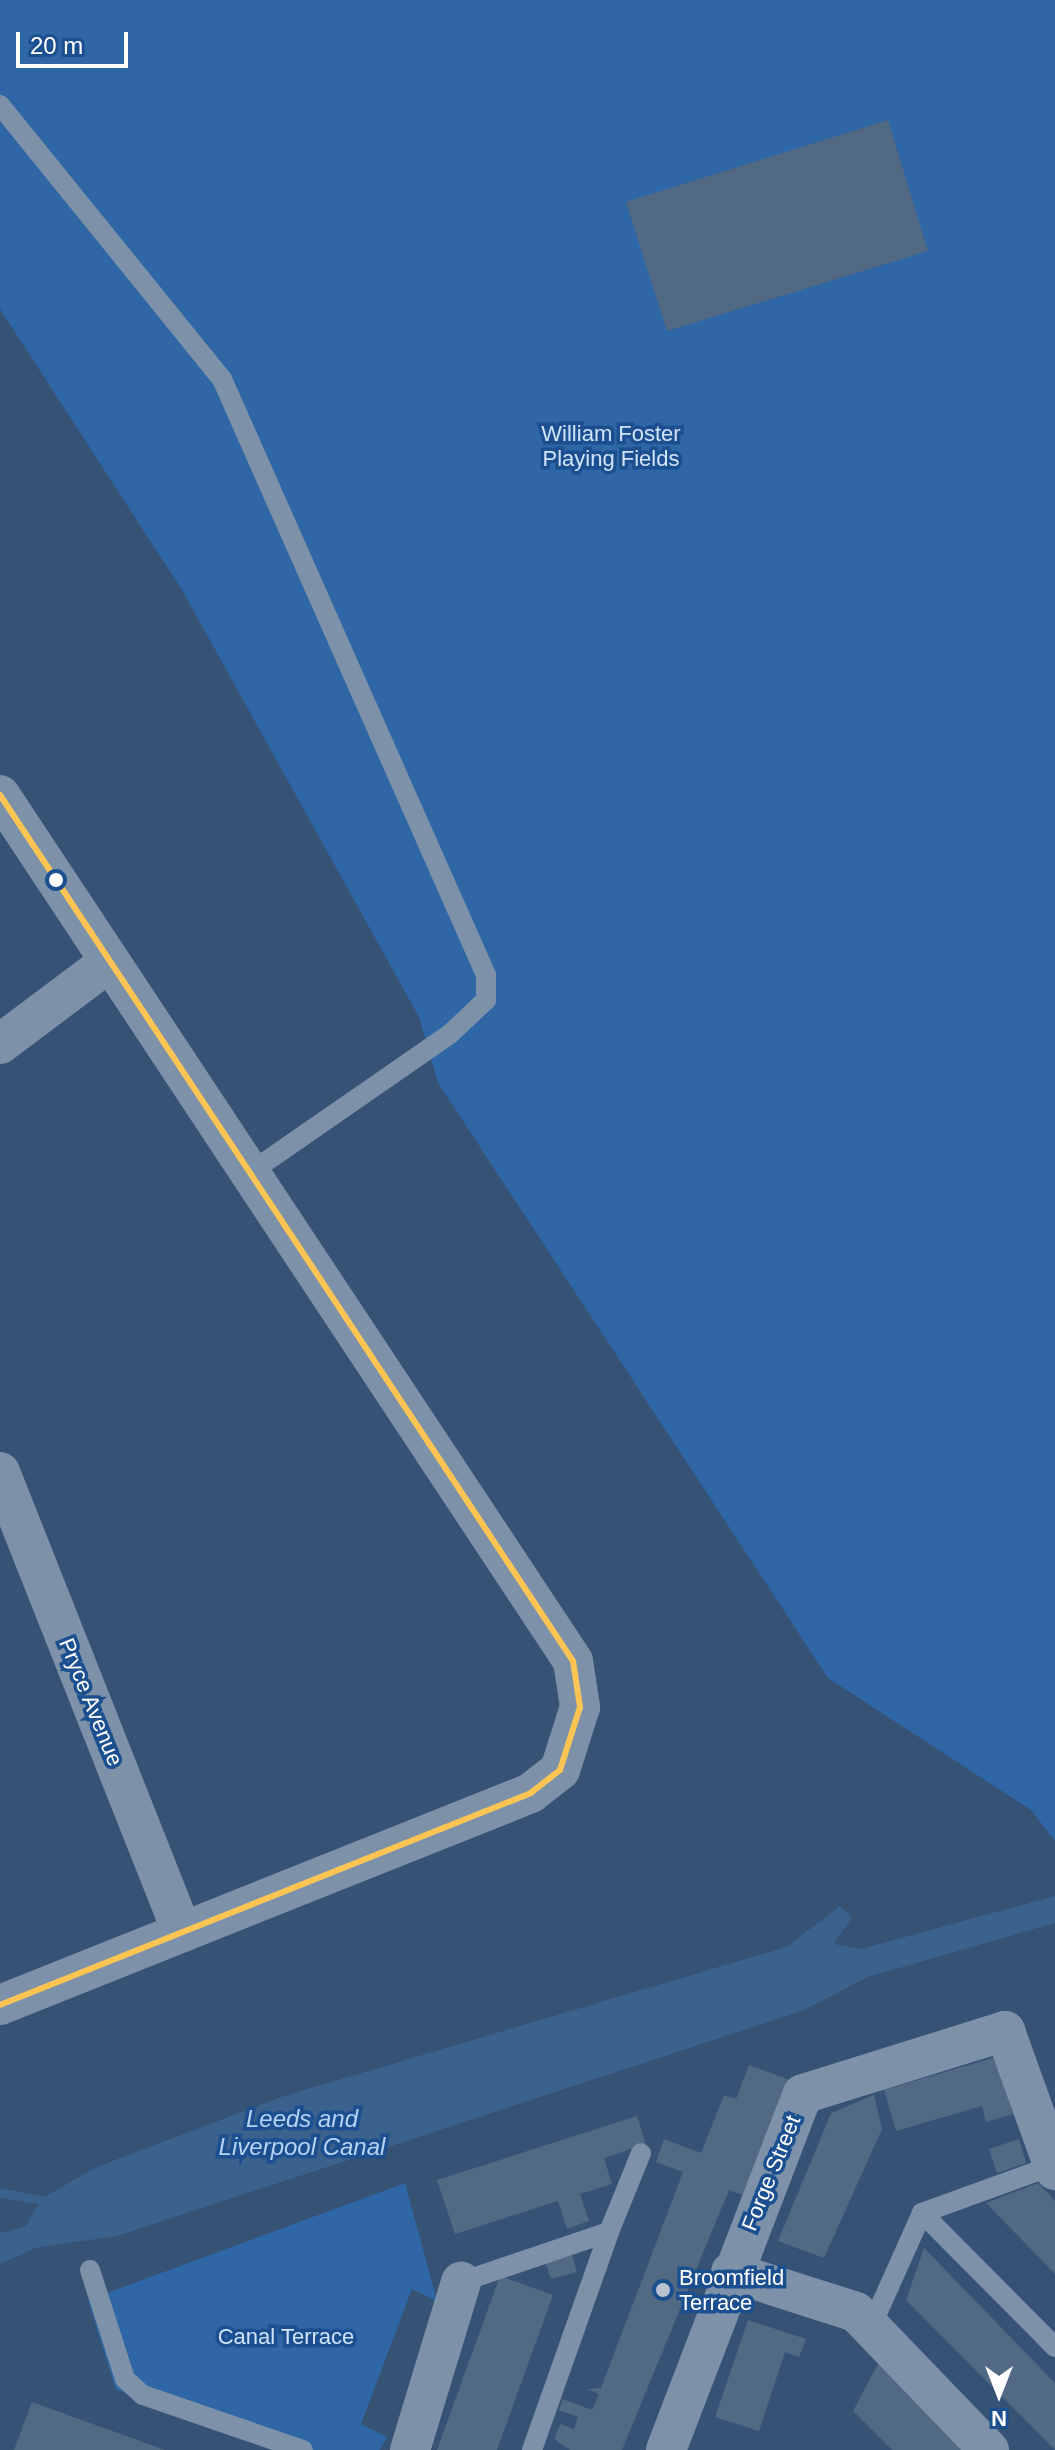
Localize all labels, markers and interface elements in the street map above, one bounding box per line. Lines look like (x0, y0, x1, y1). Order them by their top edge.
scale bar (20, 16, 132, 66)
text: 20 m (30, 32, 83, 59)
park label: William Foster Playing Fields (541, 420, 681, 472)
unlabelled marker (48, 872, 64, 888)
street label: Pryce Avenue (53, 1634, 129, 1770)
water label: Leeds and Liverpool Canal (219, 2105, 385, 2161)
street label: Forge Street (736, 2111, 806, 2235)
place label: Broomfield Terrace (679, 2264, 784, 2316)
marker: Broomfield Terrace (654, 2281, 672, 2299)
park label: Canal Terrace (218, 2324, 354, 2350)
north arrow (959, 2354, 1039, 2434)
text: N (991, 2406, 1007, 2431)

